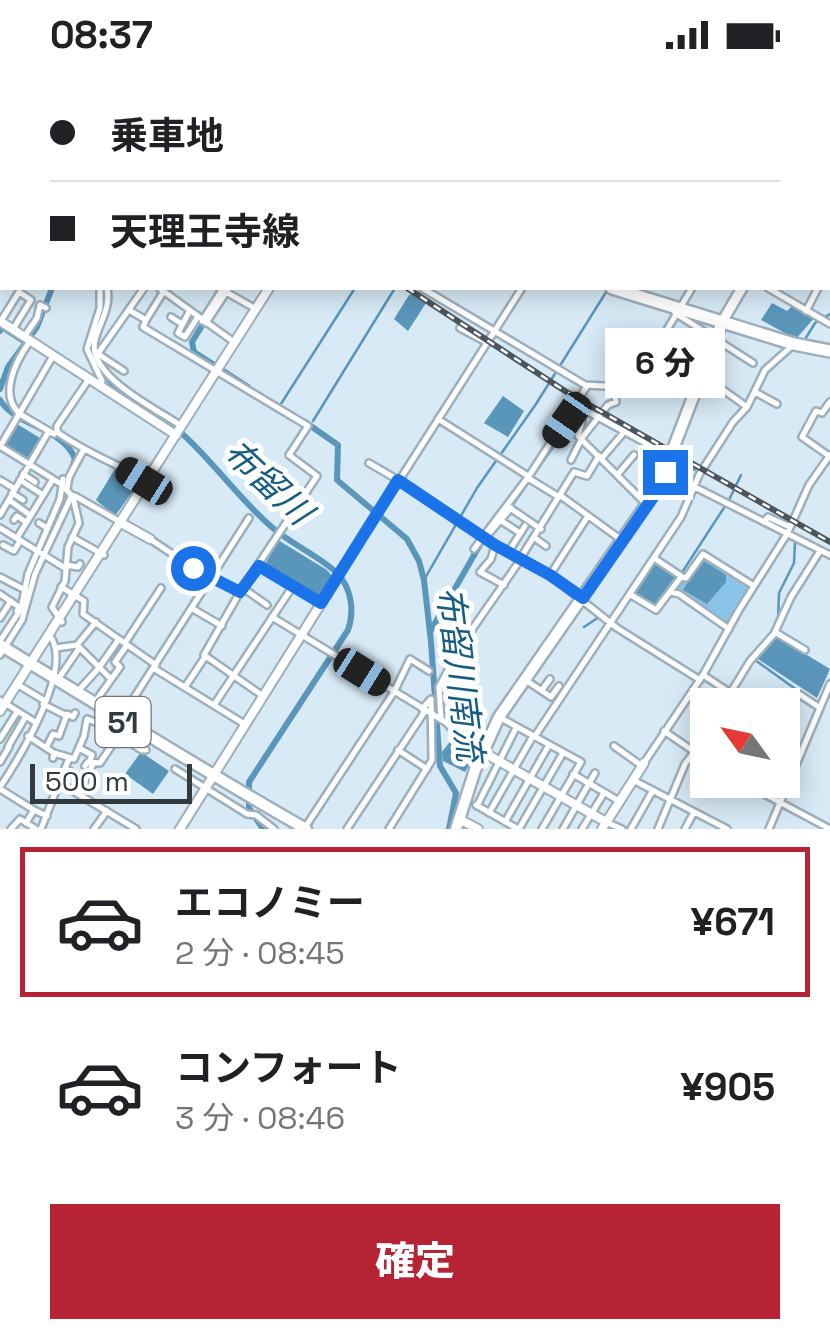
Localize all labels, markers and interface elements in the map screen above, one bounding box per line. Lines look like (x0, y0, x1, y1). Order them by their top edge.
text: 08:37 (50, 11, 153, 59)
text: 乗車地 (110, 112, 224, 160)
text: 天理王寺線 (110, 208, 300, 256)
callout: 6 分 (605, 327, 725, 397)
text: 6 分 (635, 343, 695, 383)
car (538, 387, 596, 453)
water label: 布留川 (215, 430, 324, 537)
route end (643, 450, 688, 495)
car (111, 452, 177, 510)
route start (171, 546, 216, 591)
water label: 布留川南流 (427, 584, 493, 768)
car (329, 643, 395, 701)
north arrow (690, 688, 800, 798)
map controls (690, 688, 800, 798)
road number: 51 (96, 697, 150, 747)
scale bar (30, 759, 192, 804)
text: 500 m (45, 763, 129, 799)
icon: car (55, 877, 145, 967)
text: エコノミー (175, 879, 365, 927)
text: ¥671 (691, 898, 775, 946)
text: 2 分 · 08:45 (175, 933, 345, 973)
icon: car (55, 1042, 145, 1132)
text: コンフォート (175, 1044, 402, 1092)
text: ¥905 (681, 1063, 775, 1111)
text: 3 分 · 08:46 (175, 1098, 345, 1138)
button: 確定 (50, 1204, 780, 1319)

